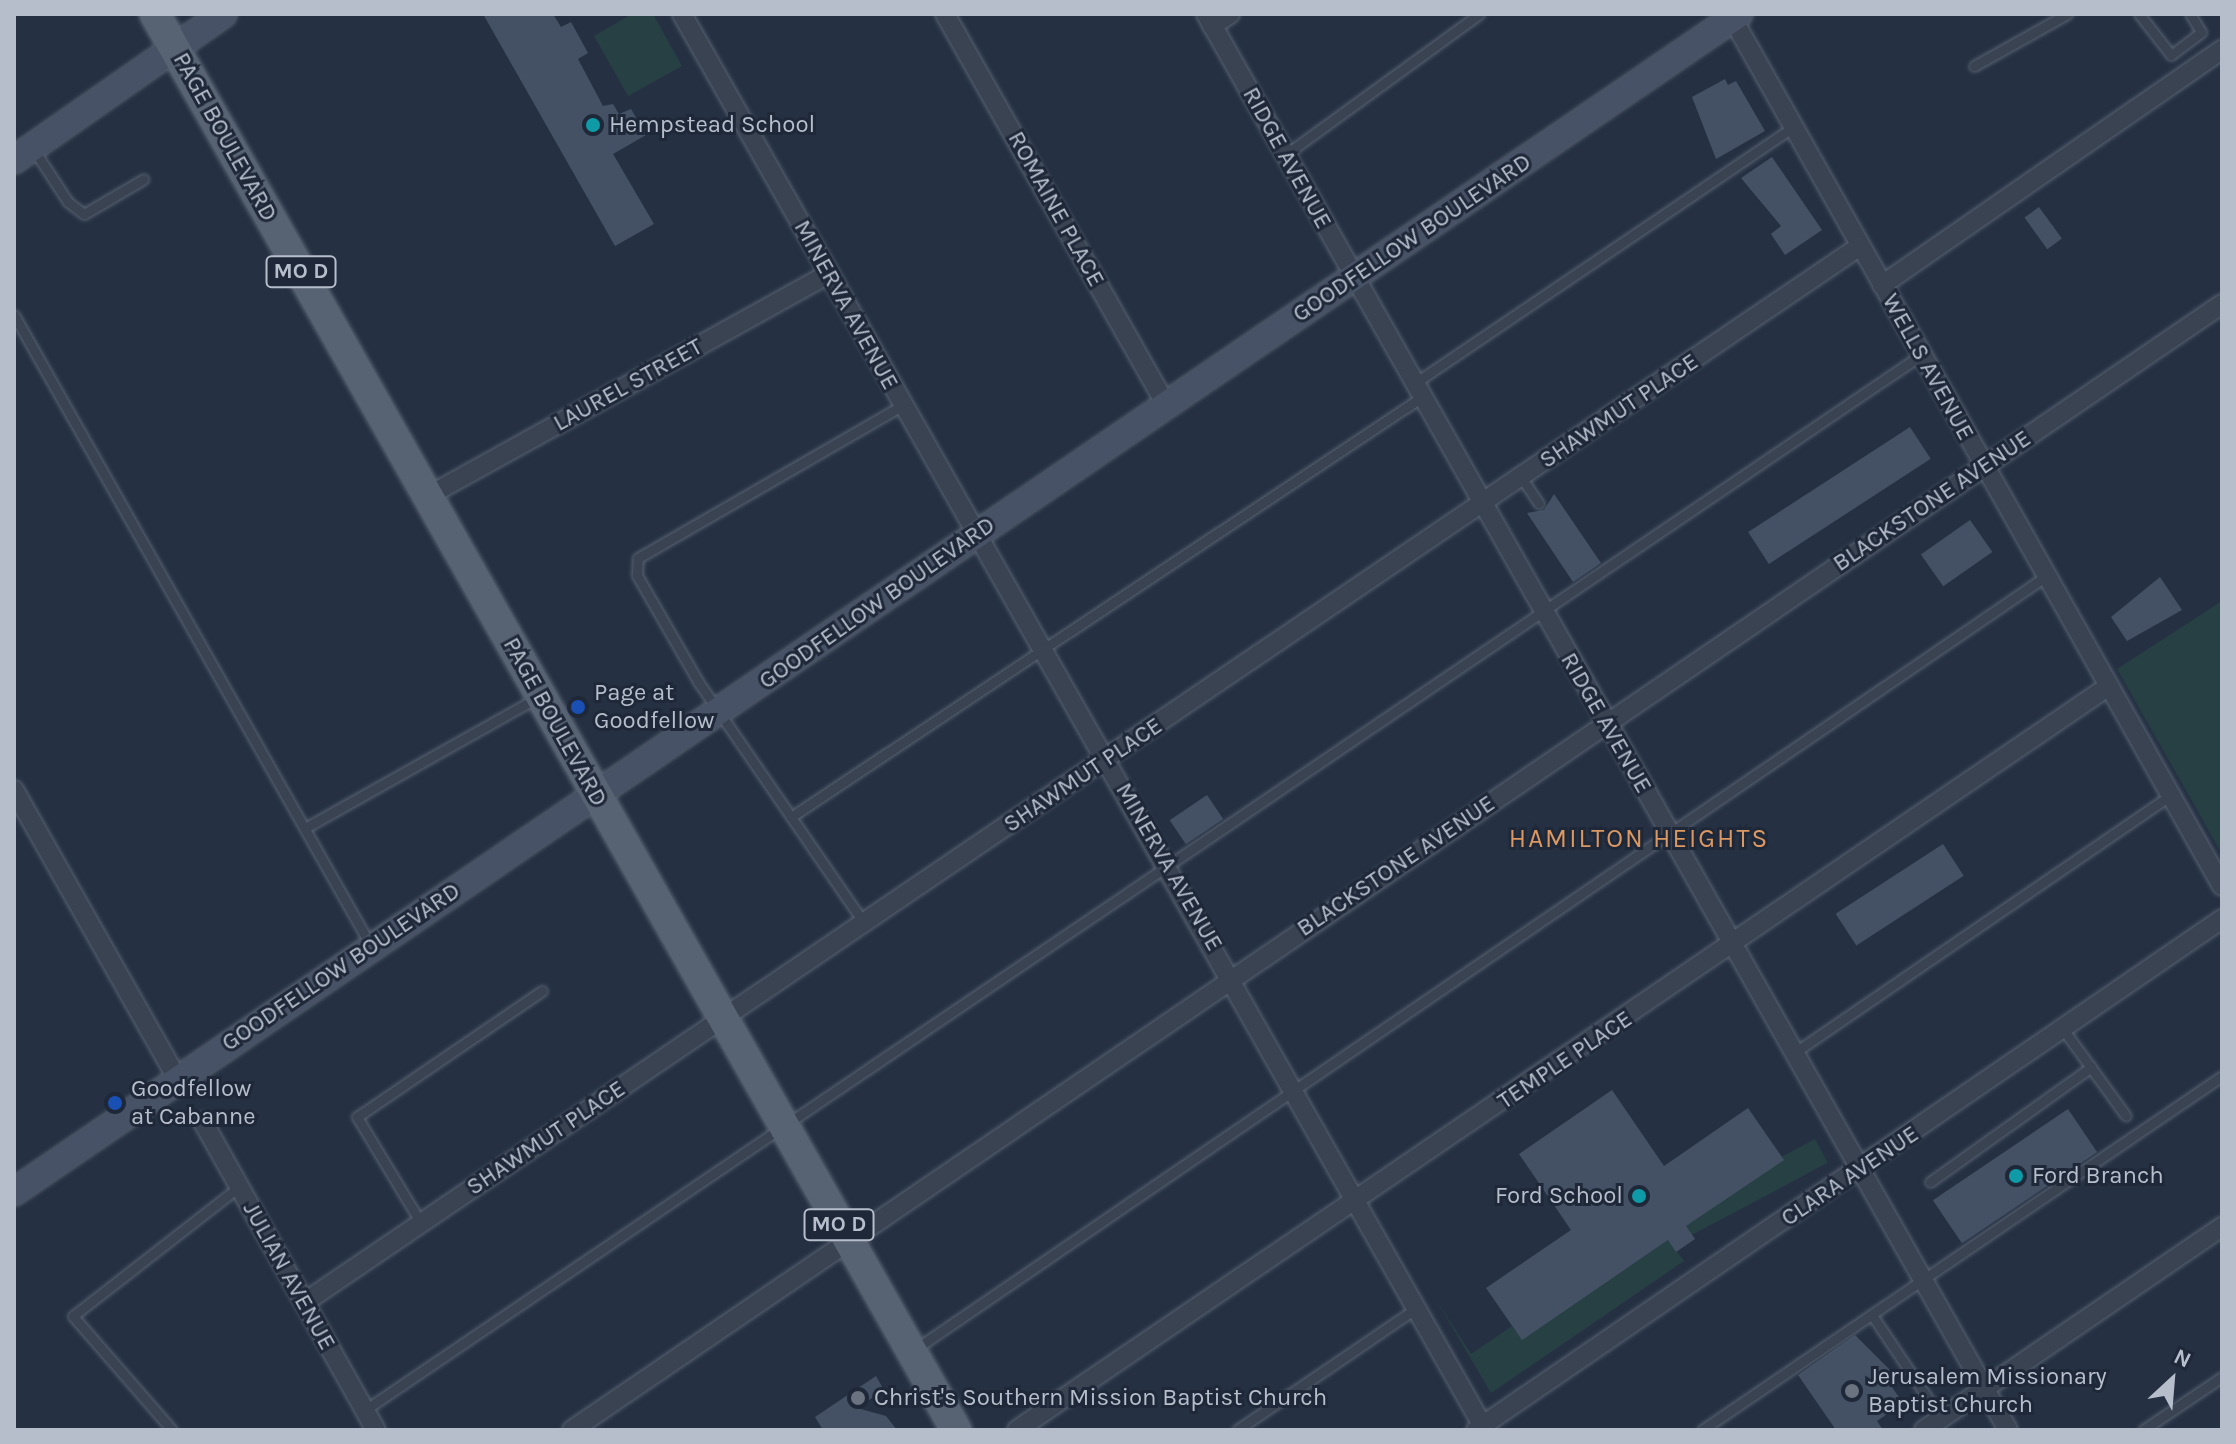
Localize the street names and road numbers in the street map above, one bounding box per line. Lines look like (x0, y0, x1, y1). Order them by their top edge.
street label: PAGE BOULEVARD (167, 48, 283, 226)
street label: RIDGE AVENUE (1236, 82, 1338, 234)
street label: ROMAINE PLACE (1001, 126, 1111, 292)
street label: GOODFELLOW BOULEVARD (1287, 147, 1537, 329)
street label: MINERVA AVENUE (787, 215, 905, 395)
road number: MO D (265, 254, 337, 290)
street label: WELLS AVENUE (1876, 289, 1980, 445)
street label: LAUREL STREET (548, 332, 708, 438)
street label: SHAWMUT PLACE (1534, 347, 1704, 475)
street label: BLACKSTONE AVENUE (1828, 424, 2036, 578)
street label: GOODFELLOW BOULEVARD (754, 511, 1000, 695)
street label: PAGE BOULEVARD (497, 633, 613, 811)
street label: RIDGE AVENUE (1554, 648, 1658, 798)
street label: SHAWMUT PLACE (998, 711, 1168, 839)
street label: MINERVA AVENUE (1109, 778, 1229, 956)
street label: BLACKSTONE AVENUE (1292, 789, 1500, 943)
street label: GOODFELLOW BOULEVARD (216, 876, 466, 1058)
street label: TEMPLE PLACE (1492, 1004, 1638, 1116)
street label: SHAWMUT PLACE (461, 1074, 631, 1202)
street label: CLARA AVENUE (1776, 1119, 1924, 1233)
street label: JULIAN AVENUE (236, 1197, 342, 1355)
road number: MO D (803, 1207, 875, 1243)

